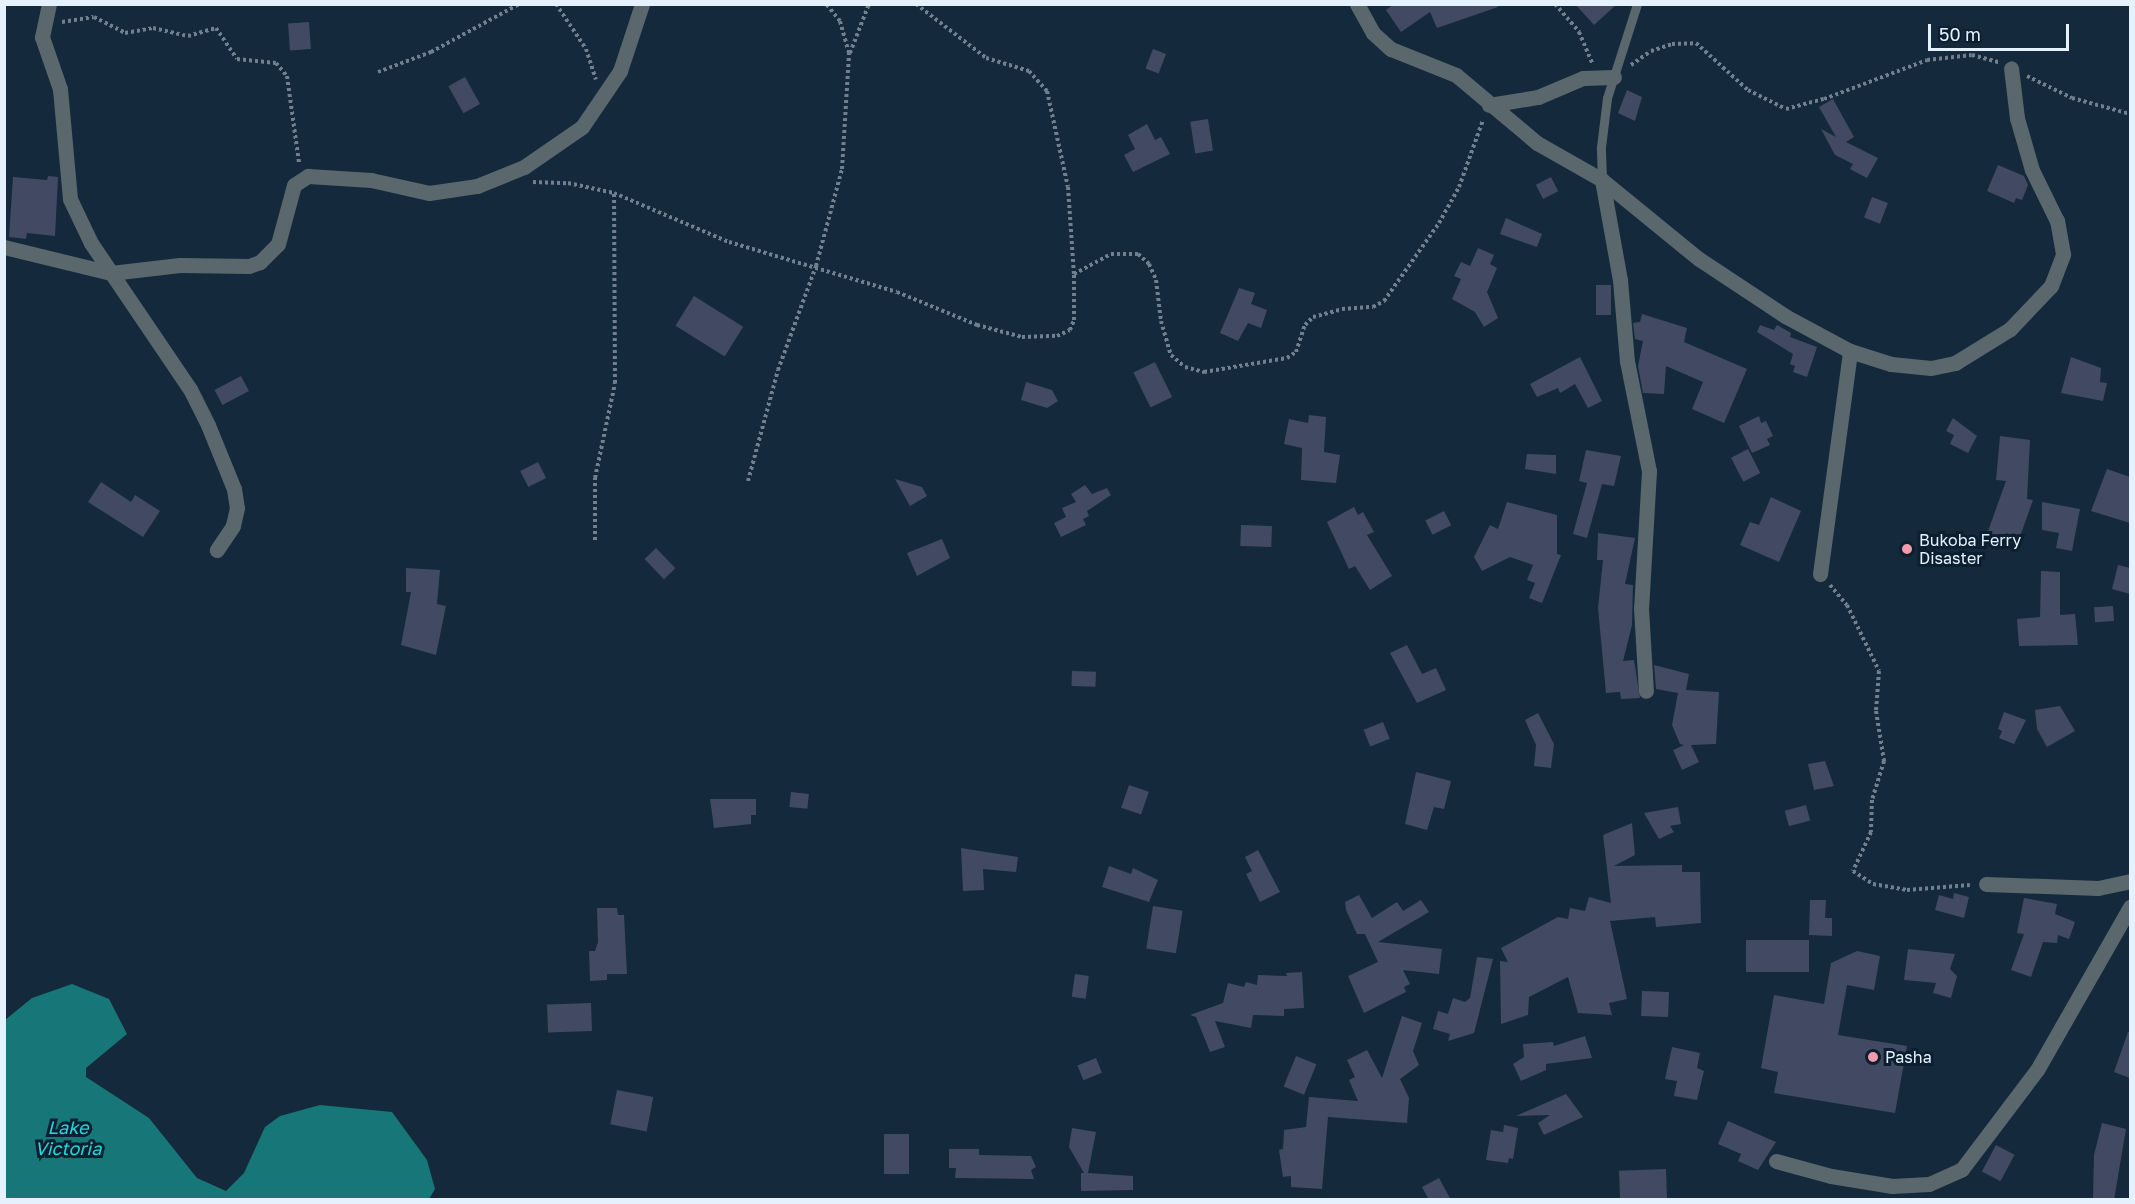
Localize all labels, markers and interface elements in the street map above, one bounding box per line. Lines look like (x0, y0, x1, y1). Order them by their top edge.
scale bar (1931, 12, 2072, 50)
text: 50 m (1939, 23, 1981, 45)
place label: Bukoba Ferry Disaster (1919, 530, 2021, 568)
marker: Bukoba Ferry Disaster (1900, 542, 1914, 556)
place label: Pasha (1885, 1047, 1932, 1067)
marker: Pasha (1866, 1050, 1880, 1064)
water label: Lake Victoria (35, 1117, 101, 1160)

